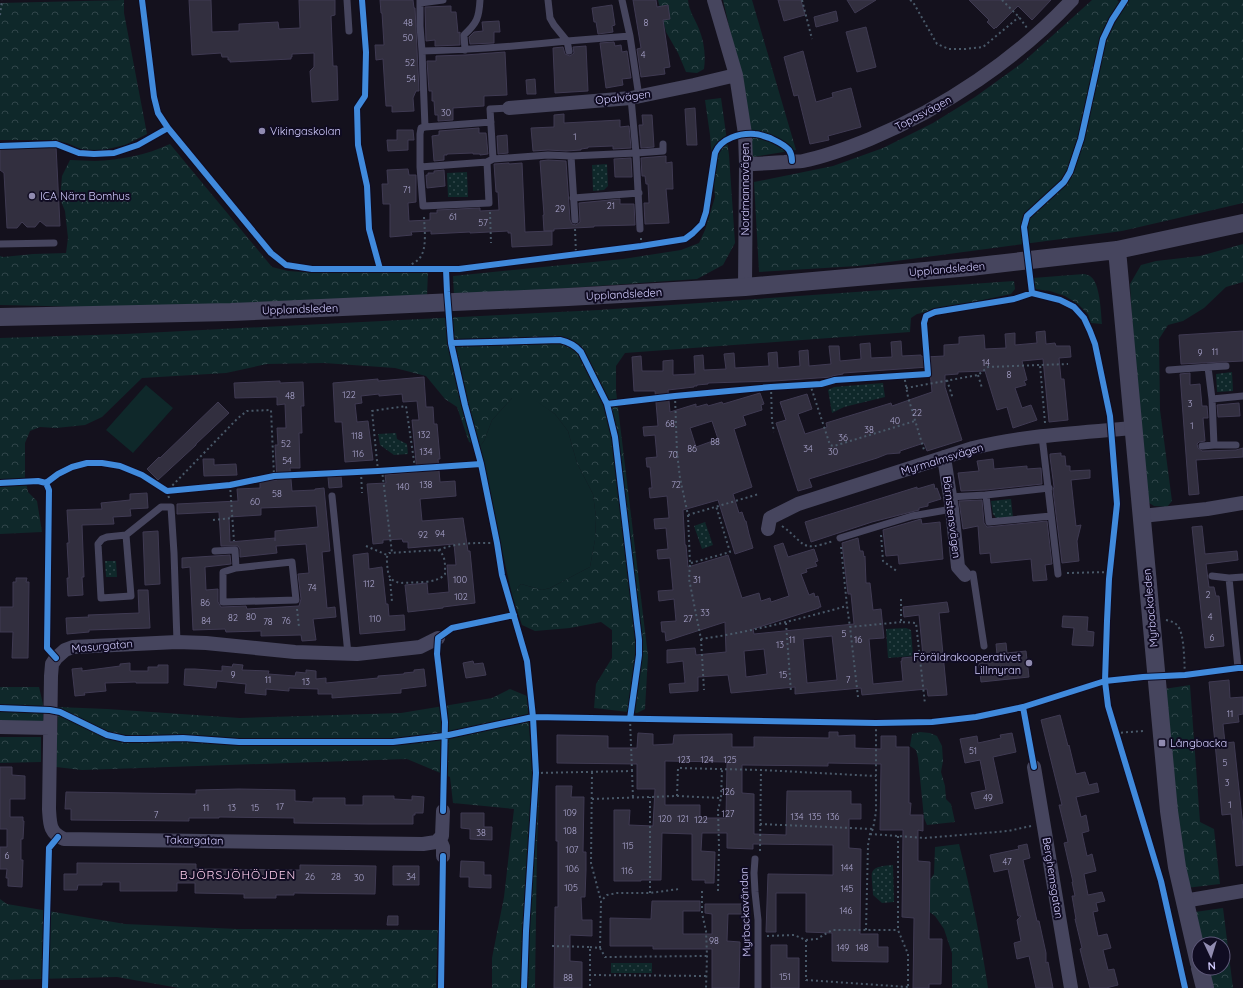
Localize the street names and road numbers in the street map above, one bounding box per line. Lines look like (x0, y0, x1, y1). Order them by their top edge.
street label: Opalvägen (595, 87, 651, 107)
street label: Topasvägen (892, 92, 954, 134)
street label: Nordmannavägen (738, 143, 752, 235)
street label: Upplandsleden (908, 259, 986, 279)
street label: Upplandsleden (585, 285, 663, 303)
street label: Upplandsleden (262, 301, 338, 317)
street label: Myrmalmsvägen (899, 440, 985, 478)
street label: Bärnstensvägen (940, 475, 964, 559)
street label: Myrbackaleden (1140, 568, 1160, 648)
street label: Masurgatan (71, 636, 133, 656)
street label: Takargatan (164, 832, 224, 848)
street label: Berghemsgatan (1040, 836, 1066, 920)
street label: Myrbackavändan (736, 867, 754, 957)

